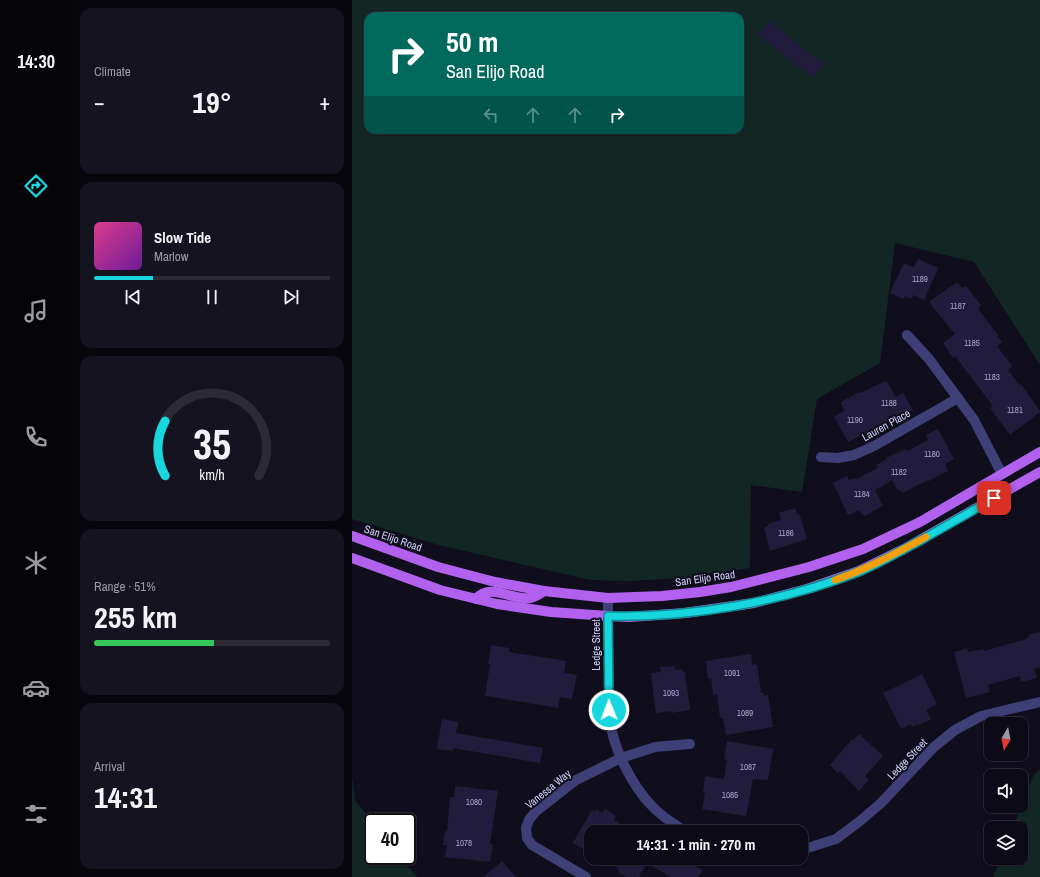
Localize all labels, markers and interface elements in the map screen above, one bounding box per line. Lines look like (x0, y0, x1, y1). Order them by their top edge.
text: 50 m (446, 23, 498, 61)
icon: right (380, 28, 432, 80)
text: 14:30 (17, 49, 55, 74)
text: San Elijo Road (446, 59, 544, 84)
text: Climate (94, 63, 131, 80)
text: 19° (192, 82, 232, 122)
text: − (94, 87, 105, 117)
text: + (319, 87, 330, 117)
icon: left (480, 104, 502, 126)
icon: ahead (522, 104, 544, 126)
icon: ahead (564, 104, 586, 126)
icon: right (606, 104, 628, 126)
icon: directions (22, 172, 50, 200)
text: Slow Tide (154, 227, 211, 248)
text: Marlow (154, 248, 188, 265)
house number: 1189 (912, 273, 928, 285)
icon: previous (122, 286, 144, 308)
icon: pause (201, 286, 223, 308)
icon: next (280, 286, 302, 308)
icon: music (22, 297, 50, 325)
house number: 1187 (950, 300, 966, 312)
house number: 1185 (964, 337, 980, 349)
house number: 1183 (984, 371, 1000, 383)
house number: 1188 (881, 397, 897, 409)
house number: 1181 (1007, 404, 1023, 416)
street label: Lauren Place (859, 406, 913, 444)
house number: 1190 (847, 414, 863, 426)
text: 35 (193, 416, 231, 472)
icon: phone (22, 423, 50, 451)
house number: 1180 (924, 448, 940, 460)
text: km/h (199, 465, 225, 484)
house number: 1182 (891, 466, 907, 478)
pin (977, 481, 1011, 515)
icon: arrive (983, 487, 1005, 509)
house number: 1184 (854, 488, 870, 500)
street label: San Elijo Road (362, 522, 424, 554)
house number: 1186 (778, 527, 794, 539)
icon: climate (22, 549, 50, 577)
street label: San Elijo Road (674, 567, 736, 589)
text: Range · 51% (94, 578, 156, 595)
text: 255 km (94, 597, 177, 637)
street label: Ledge Street (589, 619, 603, 671)
house number: 1091 (724, 667, 740, 679)
icon: car (22, 674, 50, 702)
house number: 1093 (663, 687, 679, 699)
position arrow (588, 689, 630, 731)
house number: 1089 (737, 707, 753, 719)
north arrow (984, 717, 1028, 761)
map controls (984, 717, 1028, 865)
street label: Ledge Street (884, 735, 930, 782)
text: Arrival (94, 758, 125, 775)
house number: 1087 (740, 761, 756, 773)
street label: Vanessa Way (522, 766, 574, 812)
button: sound (984, 769, 1028, 813)
text: 14:31 (94, 777, 157, 817)
house number: 1085 (722, 789, 738, 801)
house number: 1080 (466, 796, 482, 808)
icon: filters (22, 800, 50, 828)
speed limit sign: 40 (364, 813, 416, 865)
button: layers (984, 821, 1028, 865)
text: 14:31 · 1 min · 270 m (637, 834, 755, 855)
house number: 1078 (456, 837, 472, 849)

